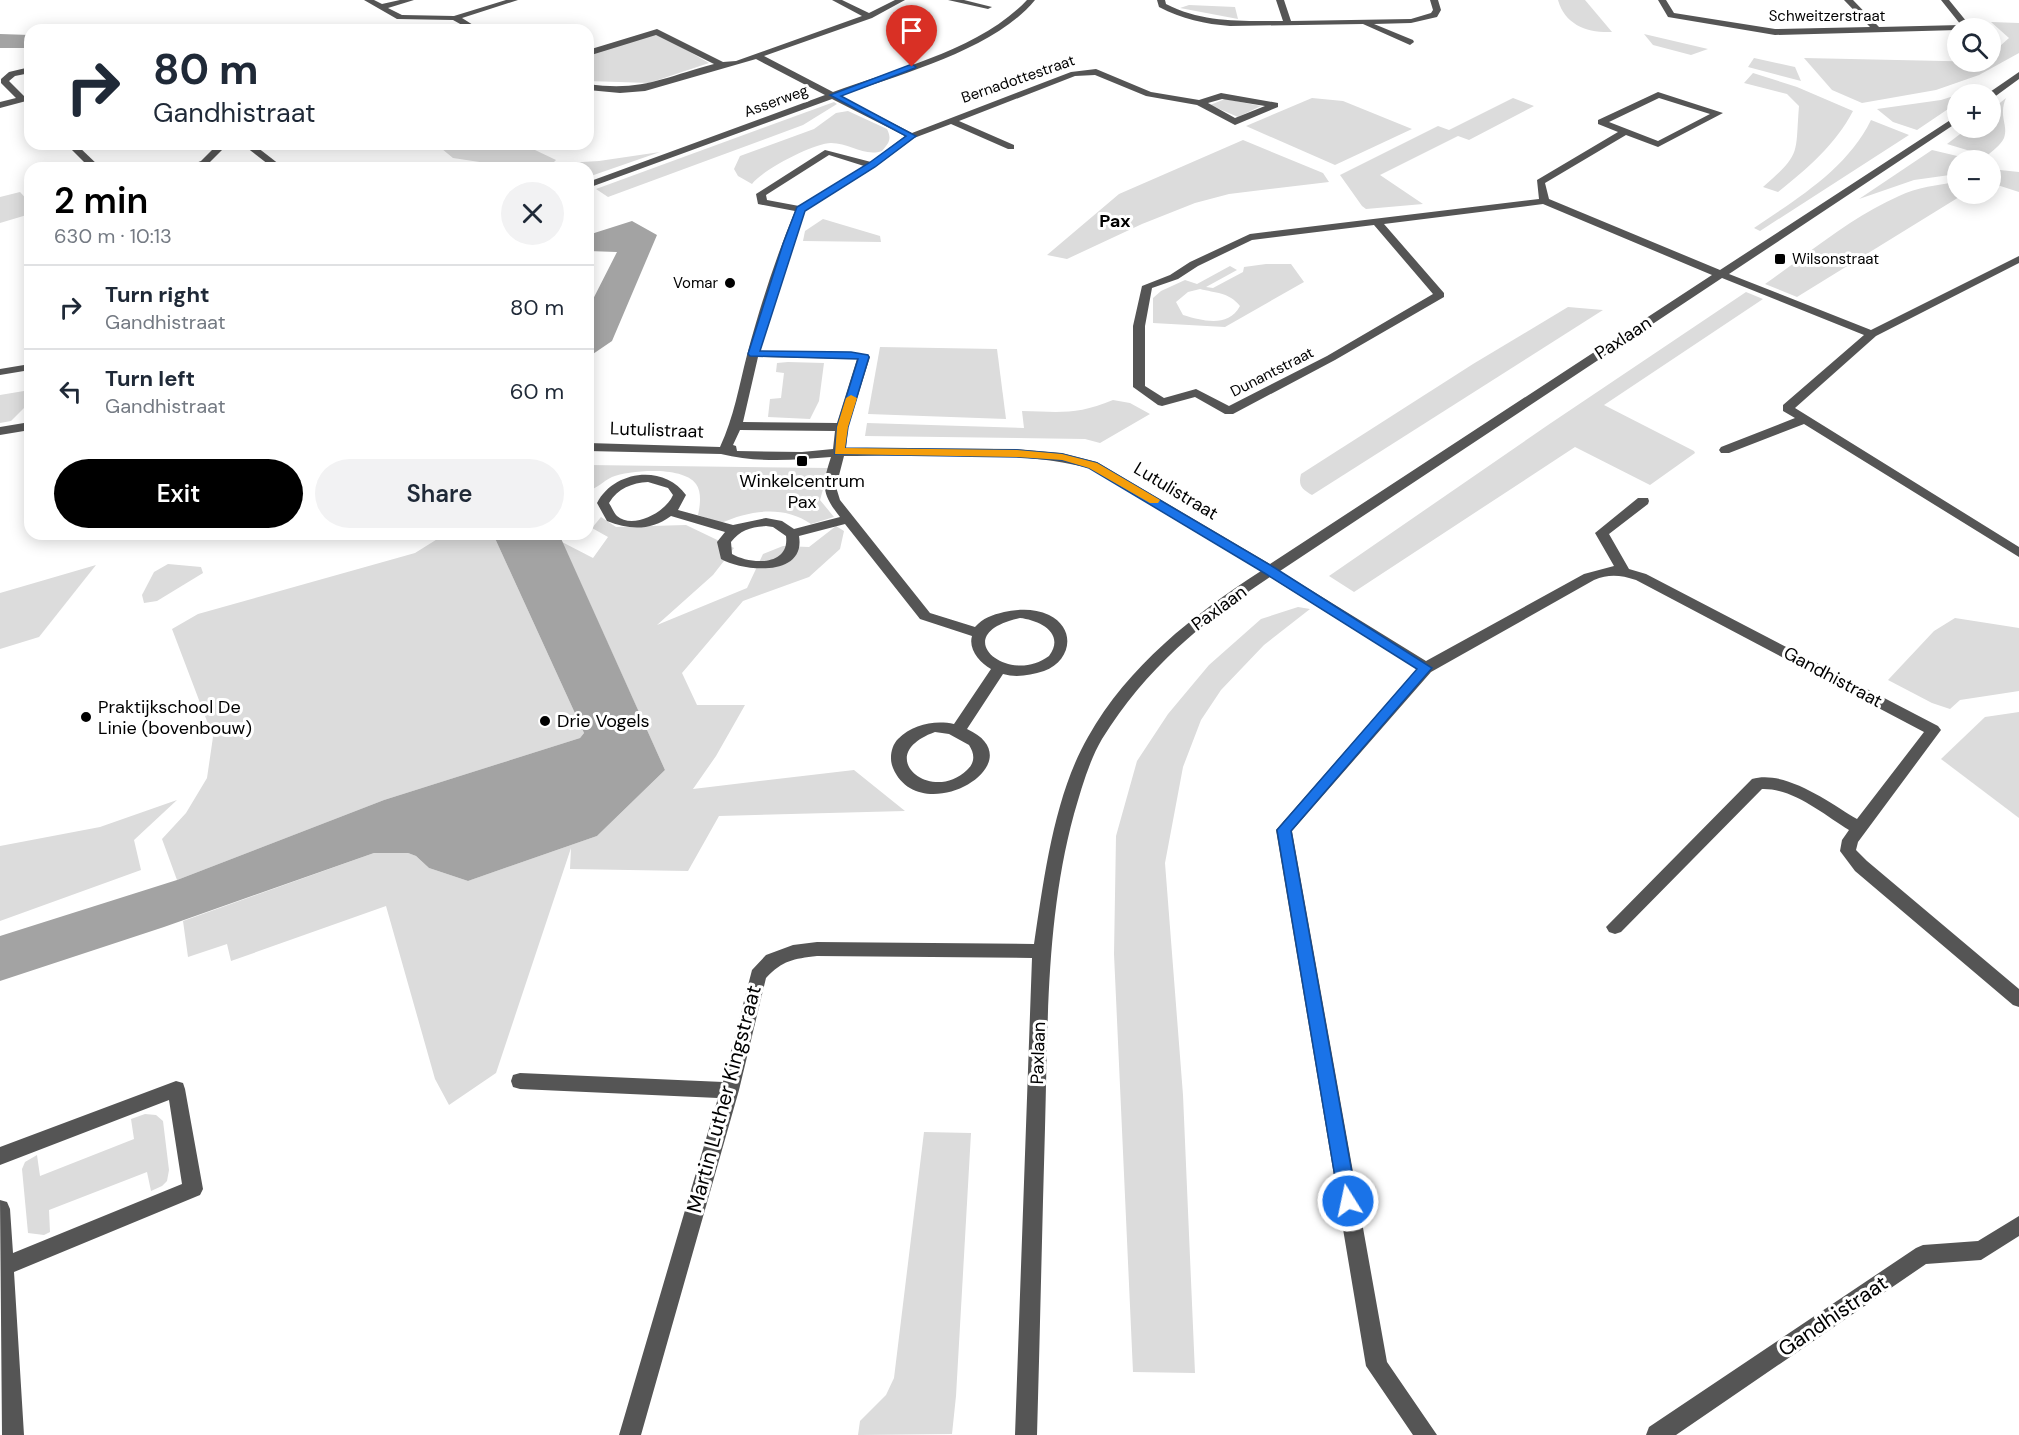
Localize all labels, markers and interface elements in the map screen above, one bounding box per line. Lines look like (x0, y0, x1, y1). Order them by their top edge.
pin (886, 5, 937, 67)
street label: Schweitzerstraat (1769, 6, 1885, 26)
icon: arrive (895, 14, 928, 47)
map controls (1947, 18, 2001, 204)
button: search (1947, 18, 2001, 72)
text: 80 m (153, 42, 259, 97)
icon: right (54, 48, 132, 126)
street label: Bernadottestraat (959, 50, 1077, 108)
street label: Asserweg (741, 80, 811, 122)
button: + (1947, 84, 2001, 138)
text: Gandhistraat (153, 95, 316, 130)
button: − (1947, 150, 2001, 204)
text: 2 min (54, 177, 148, 224)
button: close (501, 182, 564, 245)
district label: Pax (1099, 209, 1131, 233)
text: 630 m · 10:13 (54, 223, 172, 249)
place label: Wilsonstraat (1792, 249, 1879, 269)
marker: Wilsonstraat (1773, 252, 1787, 266)
place label: Vomar (673, 273, 718, 293)
marker: Vomar (723, 276, 737, 290)
text: Turn right (105, 280, 210, 309)
icon: right (54, 291, 87, 324)
text: 80 m (510, 293, 564, 322)
text: Gandhistraat (105, 309, 226, 335)
street label: Paxlaan (1590, 311, 1656, 365)
street label: Dunantstraat (1227, 342, 1317, 402)
text: Turn left (105, 364, 195, 393)
icon: left (54, 375, 87, 408)
text: 60 m (510, 377, 564, 406)
text: Gandhistraat (105, 393, 226, 419)
street label: Lutulistraat (609, 416, 705, 444)
marker: Winkelcentrum Pax (795, 454, 809, 468)
street label: Lutulistraat (1129, 456, 1223, 526)
button: Exit (54, 459, 303, 528)
button: Share (315, 459, 564, 528)
place label: Winkelcentrum Pax (739, 469, 865, 514)
street label: Paxlaan (1187, 580, 1251, 636)
street label: Gandhistraat (1779, 641, 1887, 713)
place label: Praktijkschool De Linie (bovenbouw) (98, 695, 252, 740)
place label: Drie Vogels (557, 709, 650, 733)
marker: Praktijkschool De Linie (bovenbouw) (79, 710, 93, 724)
marker: Drie Vogels (538, 714, 552, 728)
street label: Martin Luther Kingstraat (680, 982, 768, 1216)
street label: Paxlaan (1025, 1021, 1051, 1085)
position arrow (1316, 1169, 1380, 1233)
street label: Gandhistraat (1773, 1269, 1893, 1363)

